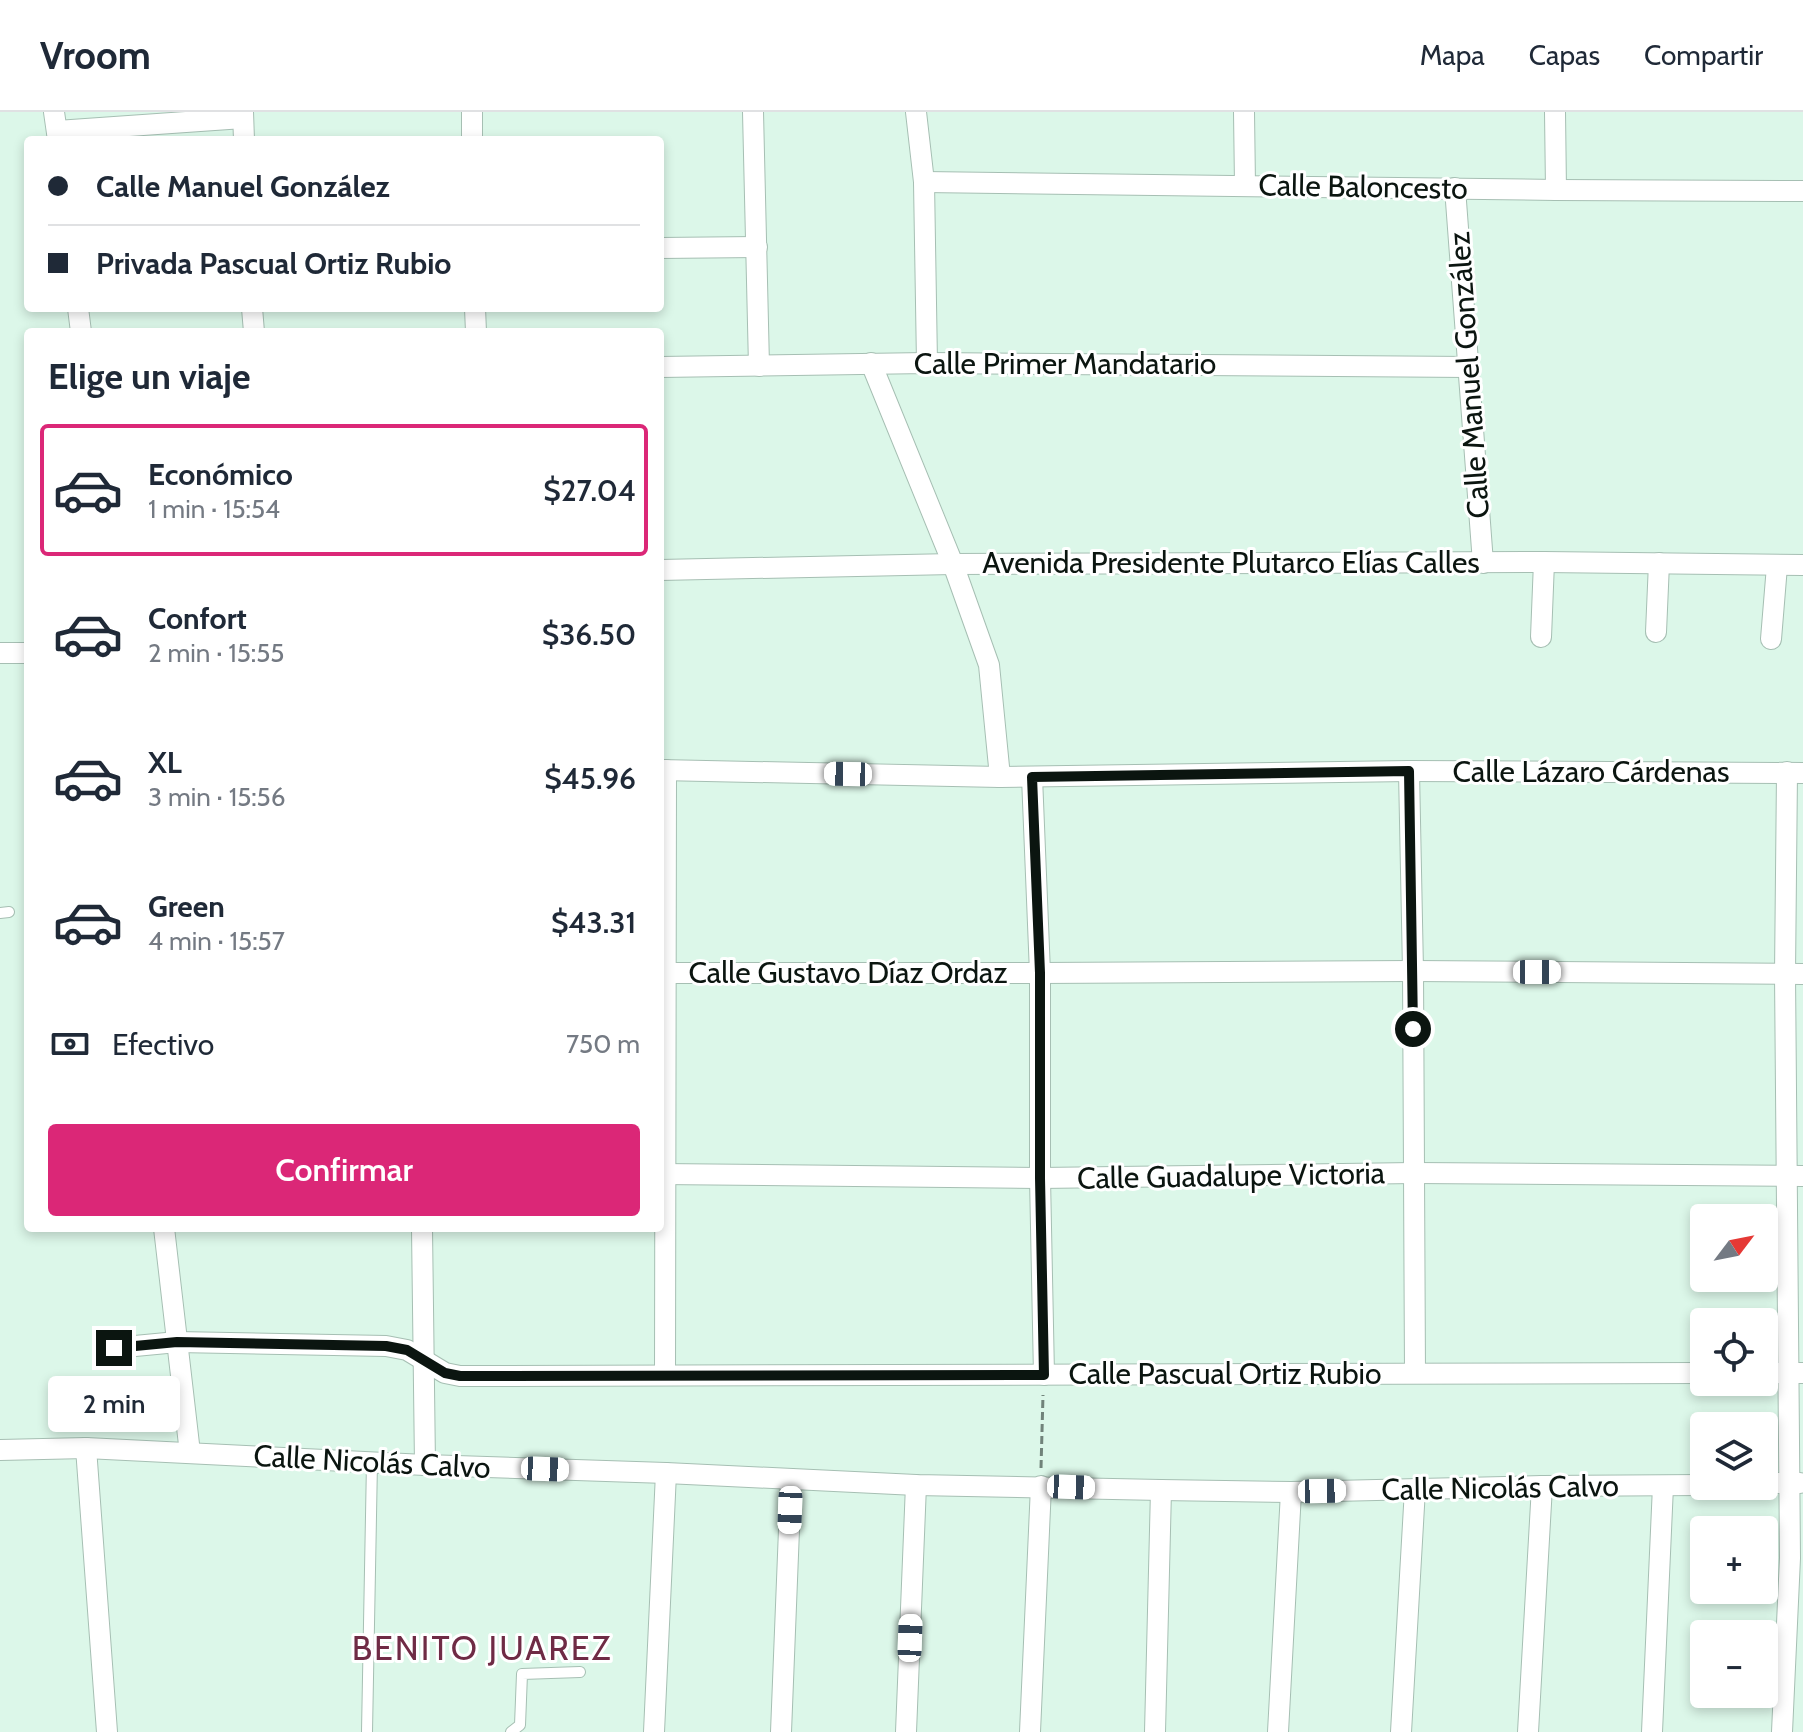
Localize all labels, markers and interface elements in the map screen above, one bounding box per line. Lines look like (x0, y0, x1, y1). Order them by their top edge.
text: Vroom (40, 32, 151, 79)
text: Mapa (1420, 38, 1485, 72)
text: Capas (1529, 38, 1600, 72)
text: Compartir (1644, 38, 1763, 72)
street label: Calle Baloncesto (1258, 166, 1468, 207)
text: Calle Manuel González (96, 168, 390, 205)
street label: Calle Manuel González (1440, 230, 1497, 520)
text: Privada Pascual Ortiz Rubio (96, 245, 451, 282)
street label: Calle Primer Mandatario (914, 345, 1216, 382)
text: Elige un viaje (48, 354, 251, 398)
icon: car (52, 454, 124, 526)
text: Económico (148, 456, 293, 493)
text: $27.04 (543, 472, 636, 509)
text: 1 min · 15:54 (148, 493, 280, 525)
street label: Avenida Presidente Plutarco Elías Calles (982, 544, 1480, 581)
icon: car (52, 598, 124, 670)
text: Confort (148, 600, 247, 637)
text: $36.50 (542, 616, 636, 653)
text: 2 min · 15:55 (148, 637, 284, 669)
icon: car (52, 742, 124, 814)
text: XL (148, 744, 182, 781)
street label: Calle Lázaro Cárdenas (1453, 753, 1729, 790)
text: $45.96 (544, 760, 636, 797)
car (824, 762, 872, 786)
text: 3 min · 15:56 (148, 781, 285, 813)
icon: car (52, 886, 124, 958)
text: Green (148, 888, 225, 925)
text: $43.31 (551, 904, 636, 941)
text: 4 min · 15:57 (148, 925, 285, 957)
street label: Calle Gustavo Díaz Ordaz (688, 954, 1008, 991)
car (1513, 960, 1561, 984)
route start (1395, 1011, 1431, 1047)
icon: cash (48, 1022, 92, 1066)
text: Efectivo (112, 1026, 214, 1063)
text: 750 m (566, 1028, 640, 1060)
button: Confirmar (48, 1124, 640, 1216)
street label: Calle Guadalupe Victoria (1077, 1154, 1386, 1197)
north arrow (1690, 1204, 1778, 1292)
map controls (1690, 1204, 1778, 1708)
button: locate (1690, 1308, 1778, 1396)
route end (96, 1330, 132, 1366)
street label: Calle Pascual Ortiz Rubio (1069, 1355, 1381, 1392)
callout: 2 min (48, 1376, 180, 1432)
text: 2 min (83, 1388, 145, 1420)
button: layers (1690, 1412, 1778, 1500)
street label: Calle Nicolás Calvo (252, 1437, 492, 1486)
car (521, 1456, 569, 1482)
street label: Calle Nicolás Calvo (1381, 1467, 1619, 1508)
car (1047, 1474, 1095, 1500)
car (1298, 1479, 1346, 1503)
car (777, 1486, 803, 1534)
button: + (1690, 1516, 1778, 1604)
car (897, 1614, 923, 1662)
button: − (1690, 1620, 1778, 1708)
district label: BENITO JUAREZ (352, 1627, 612, 1669)

